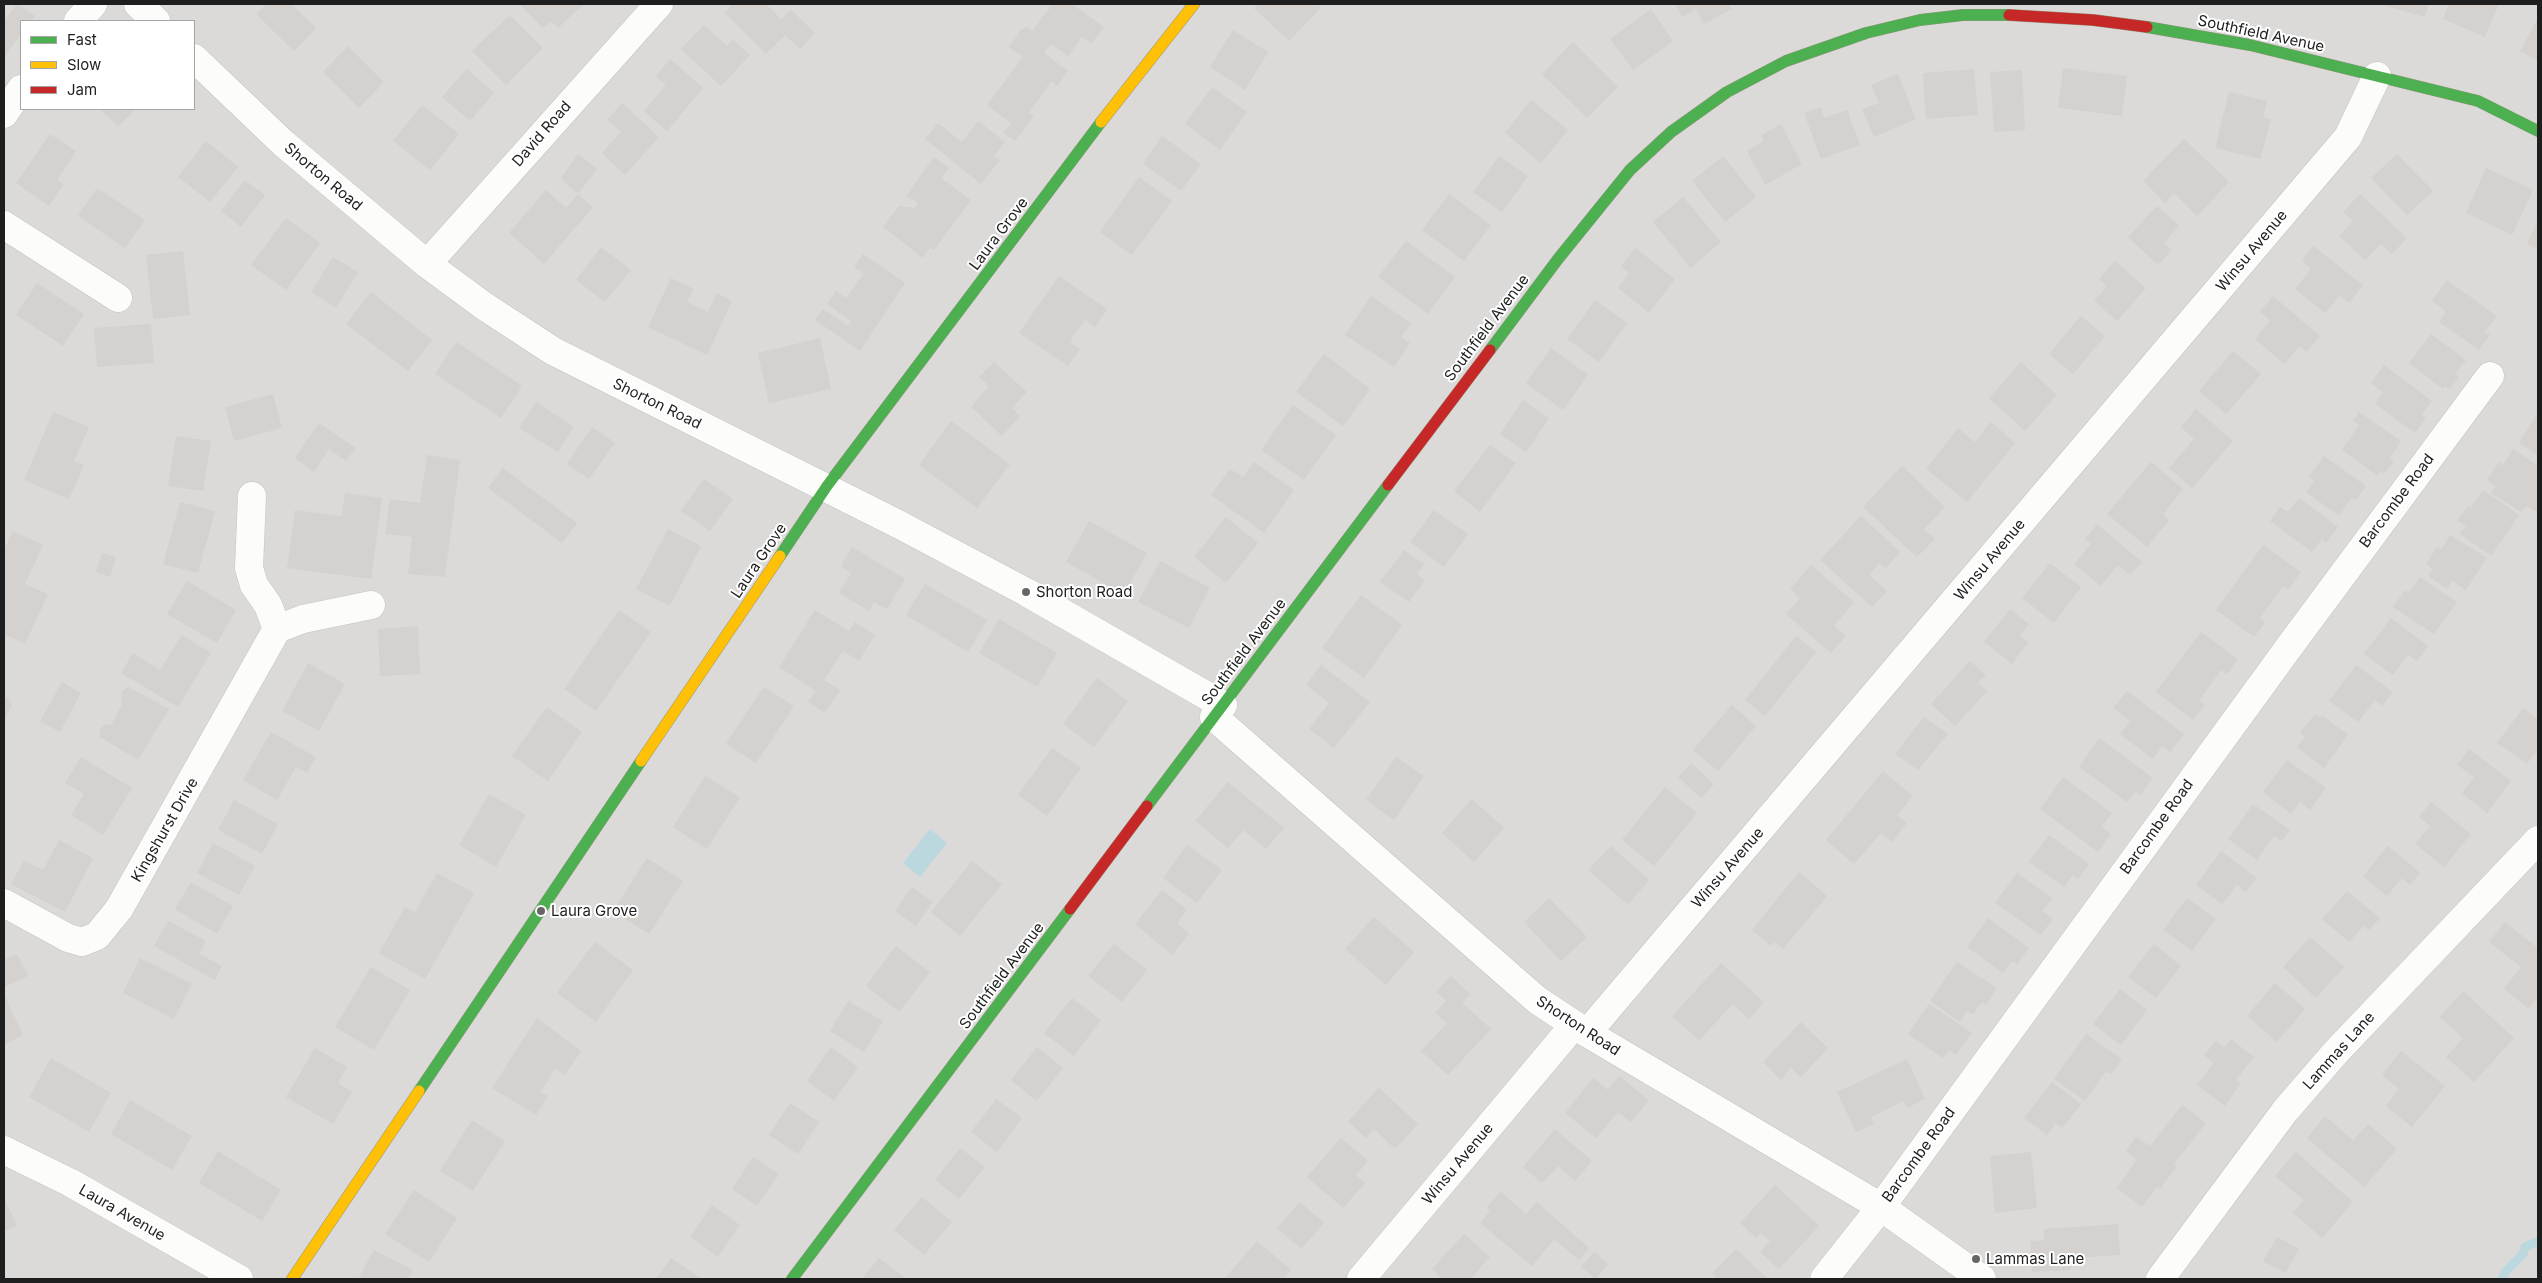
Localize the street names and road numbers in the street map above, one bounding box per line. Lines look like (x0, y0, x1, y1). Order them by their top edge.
street label: Southfield Avenue (2196, 12, 2326, 56)
street label: David Road (509, 98, 575, 170)
street label: Shorton Road (280, 139, 366, 215)
street label: Laura Grove (966, 194, 1032, 274)
street label: Winsu Avenue (2213, 207, 2291, 295)
street label: Southfield Avenue (1441, 271, 1533, 385)
street label: Shorton Road (610, 375, 704, 433)
street label: Barcombe Road (2356, 451, 2438, 551)
street label: Winsu Avenue (1951, 516, 2029, 604)
street label: Laura Grove (727, 520, 791, 602)
street label: Southfield Avenue (1198, 595, 1290, 709)
street label: Kingshurst Drive (128, 775, 202, 885)
street label: Barcombe Road (2117, 776, 2197, 878)
street label: Winsu Avenue (1688, 824, 1768, 912)
street label: Southfield Avenue (956, 919, 1048, 1033)
street label: Shorton Road (1533, 992, 1623, 1060)
street label: Lammas Lane (2299, 1008, 2379, 1094)
street label: Barcombe Road (1879, 1104, 1959, 1206)
street label: Winsu Avenue (1419, 1120, 1497, 1208)
street label: Laura Avenue (76, 1181, 168, 1245)

